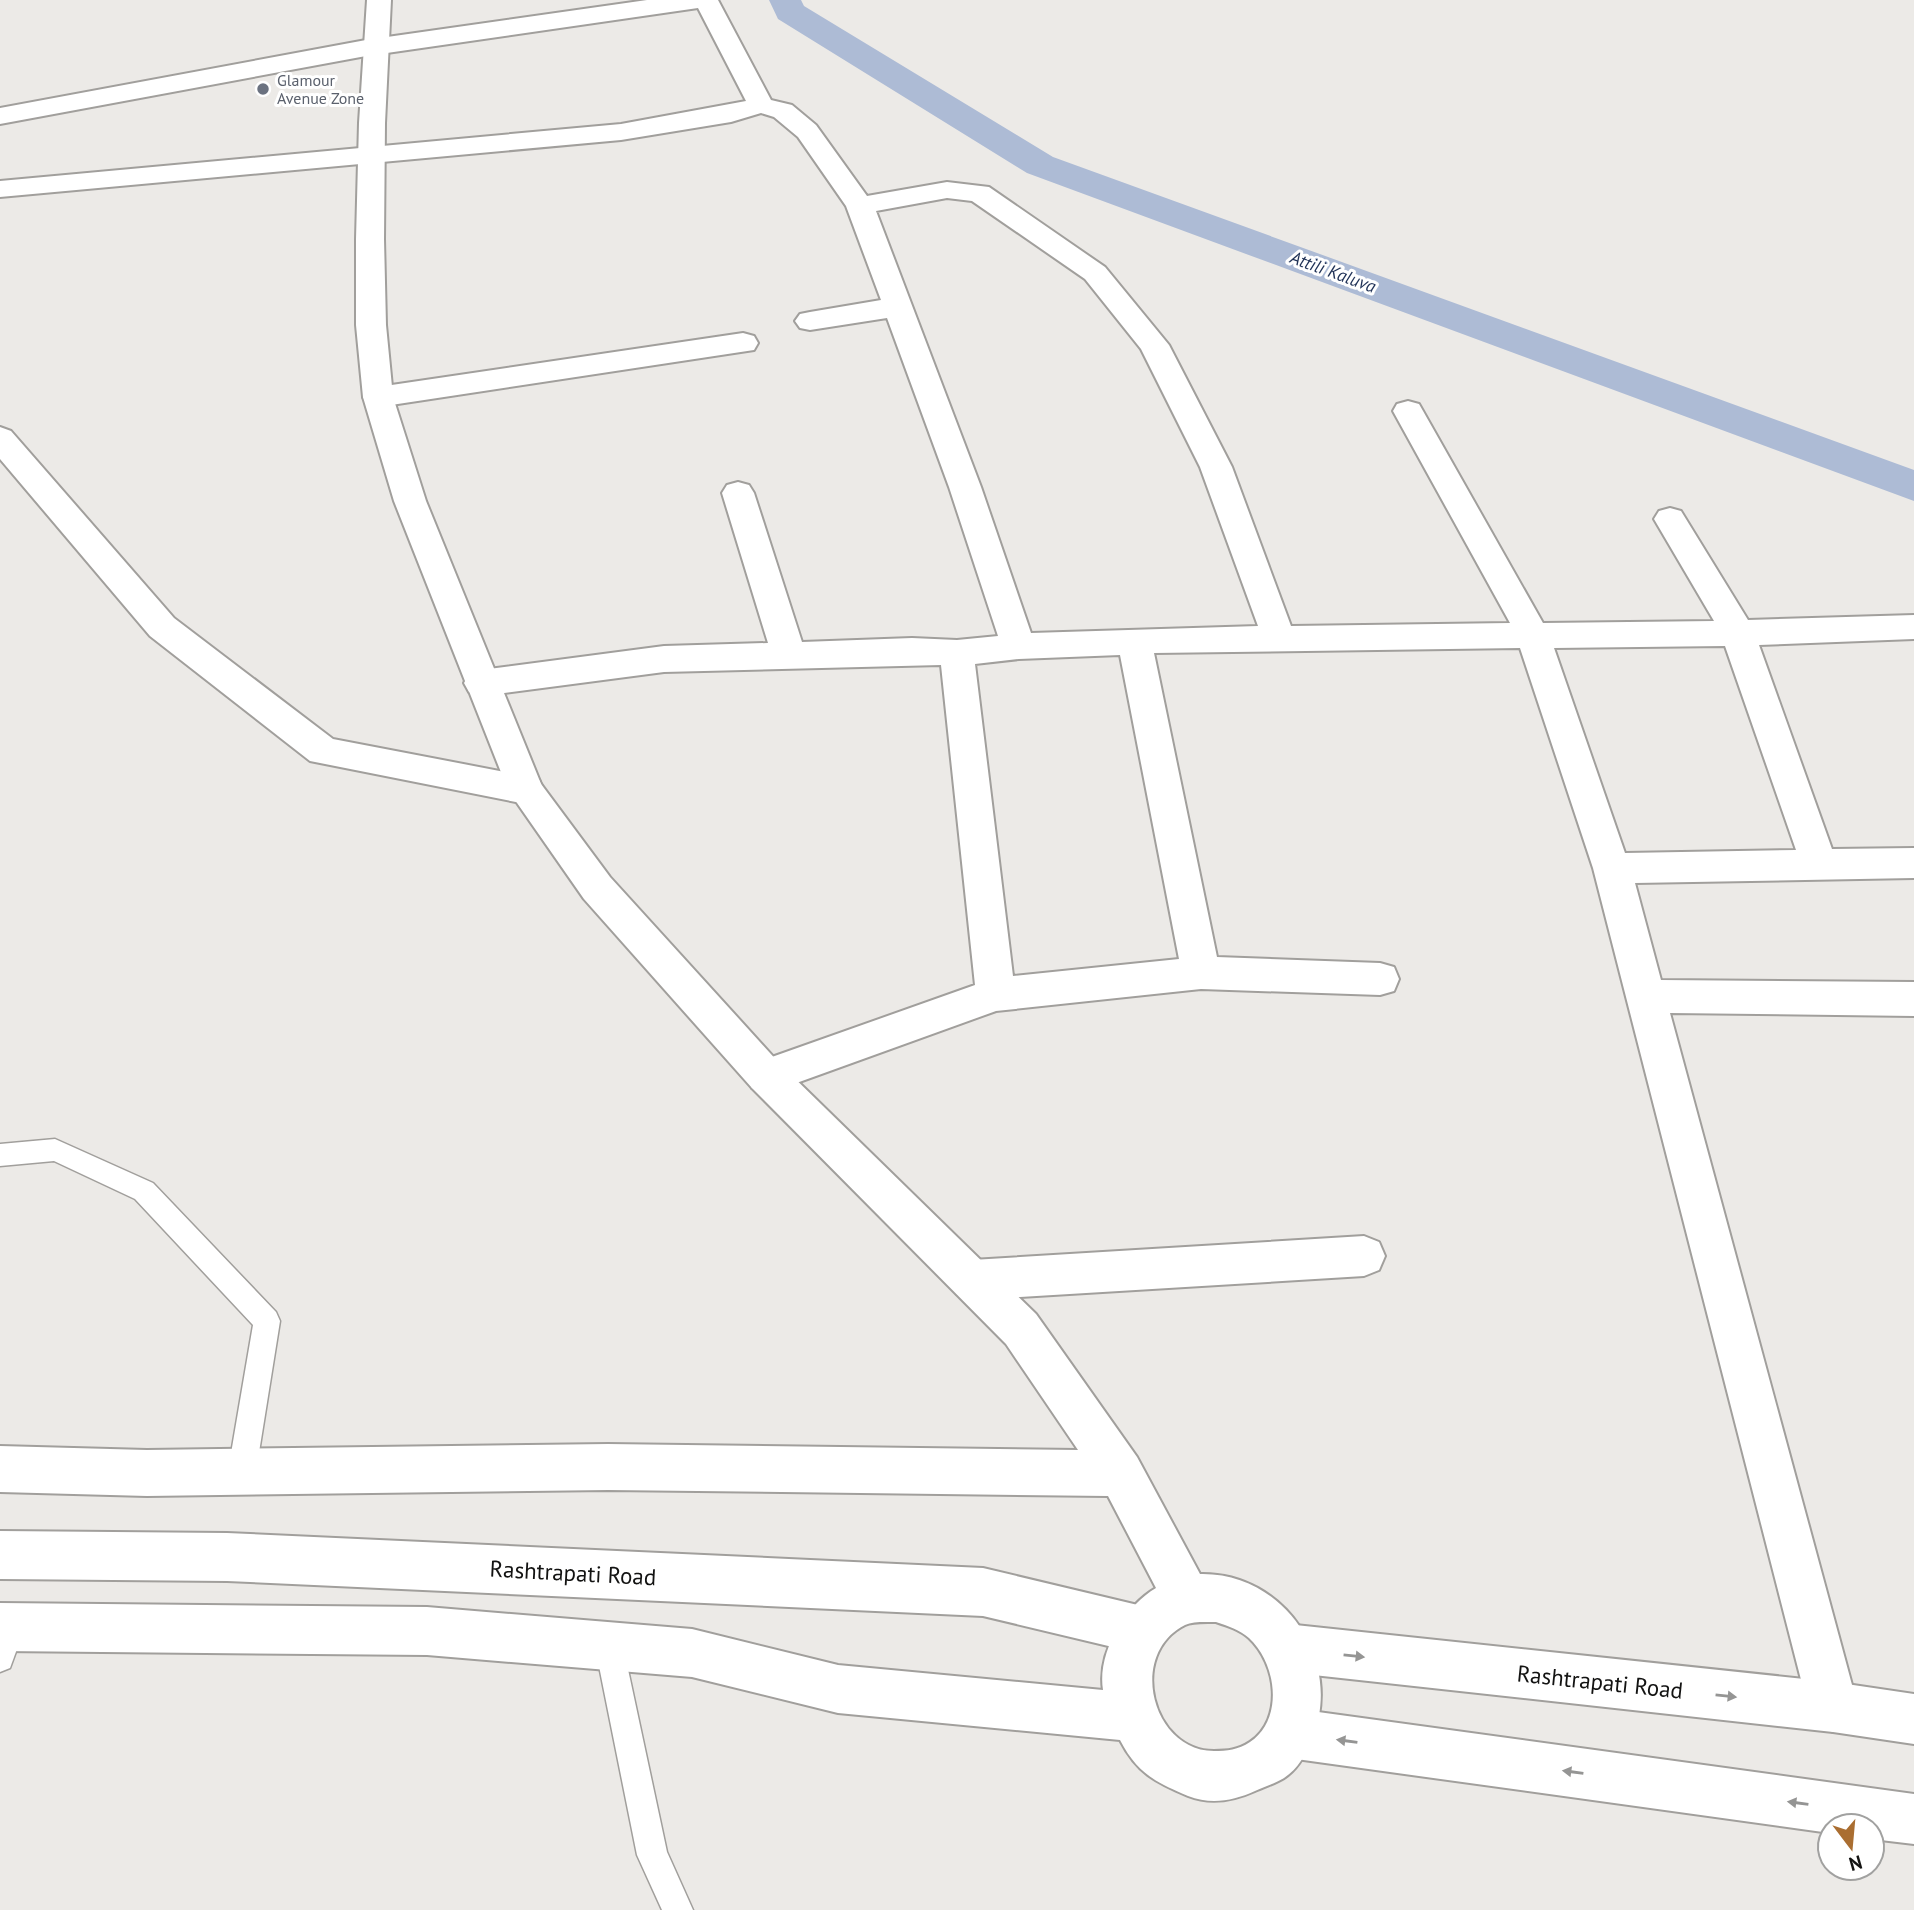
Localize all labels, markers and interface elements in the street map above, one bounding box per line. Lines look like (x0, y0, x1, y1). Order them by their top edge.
place label: Glamour Avenue Zone (277, 70, 364, 108)
marker: Glamour Avenue Zone (255, 81, 271, 97)
water label: Attili Kaluva (1286, 245, 1379, 298)
street label: Rashtrapati Road (489, 1554, 657, 1591)
one-way arrow (1343, 1650, 1365, 1661)
street label: Rashtrapati Road (1516, 1658, 1685, 1705)
one-way arrow (1715, 1691, 1737, 1702)
one-way arrow (1336, 1735, 1358, 1746)
one-way arrow (1561, 1767, 1583, 1778)
one-way arrow (1787, 1798, 1809, 1809)
north arrow (1816, 1812, 1886, 1882)
text: N (1846, 1850, 1865, 1877)

